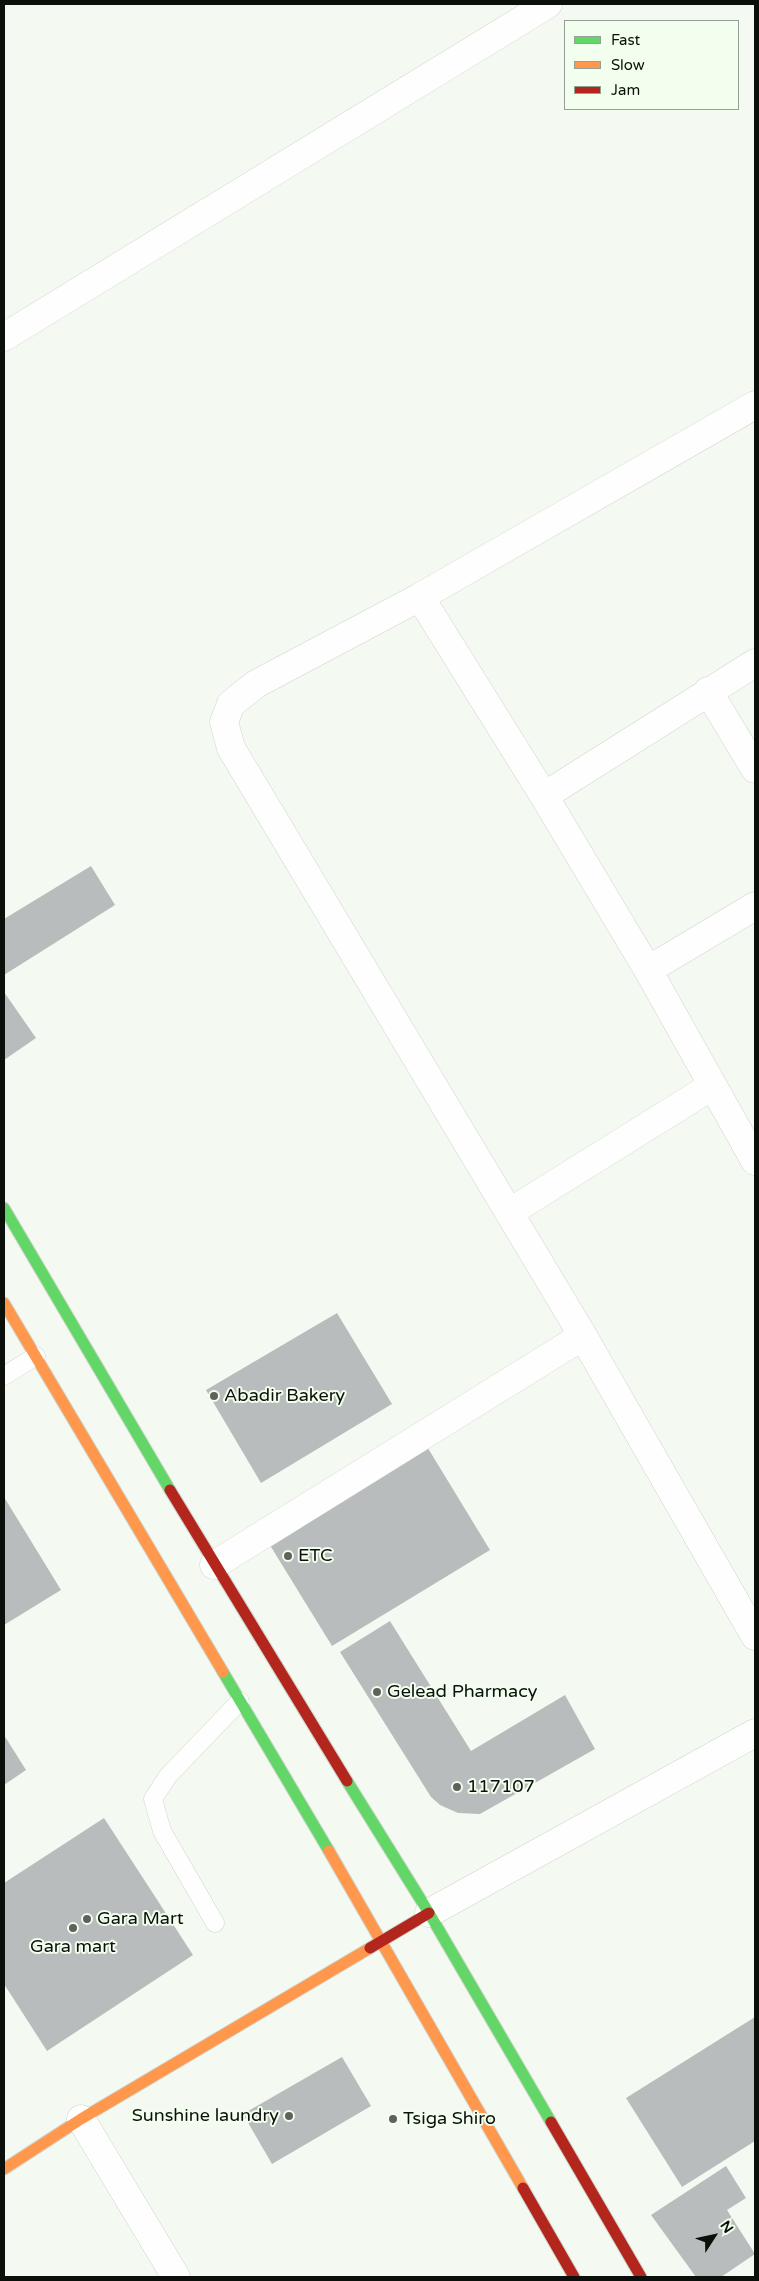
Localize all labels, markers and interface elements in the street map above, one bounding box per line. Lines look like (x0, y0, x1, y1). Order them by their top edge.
legend (564, 20, 739, 110)
text: Fast (611, 31, 640, 49)
text: Slow (611, 56, 645, 74)
text: Jam (611, 81, 640, 99)
place label: Abadir Bakery (224, 1385, 345, 1407)
marker: Abadir Bakery (208, 1390, 220, 1402)
place label: ETC (298, 1545, 333, 1567)
marker: ETC (282, 1550, 294, 1562)
place label: Gelead Pharmacy (387, 1681, 537, 1703)
marker: Gelead Pharmacy (371, 1686, 383, 1698)
place label: 117107 (467, 1776, 535, 1798)
marker: 117107 (451, 1781, 463, 1793)
place label: Gara Mart (97, 1908, 184, 1930)
marker: Gara Mart (81, 1913, 93, 1925)
marker: Gara mart (67, 1922, 79, 1934)
place label: Gara mart (30, 1936, 116, 1958)
place label: Sunshine laundry (132, 2105, 279, 2127)
place label: Tsiga Shiro (403, 2108, 496, 2130)
marker: Sunshine laundry (283, 2110, 295, 2122)
marker: Tsiga Shiro (387, 2113, 399, 2125)
north arrow (689, 2211, 739, 2261)
text: N (717, 2218, 737, 2237)

